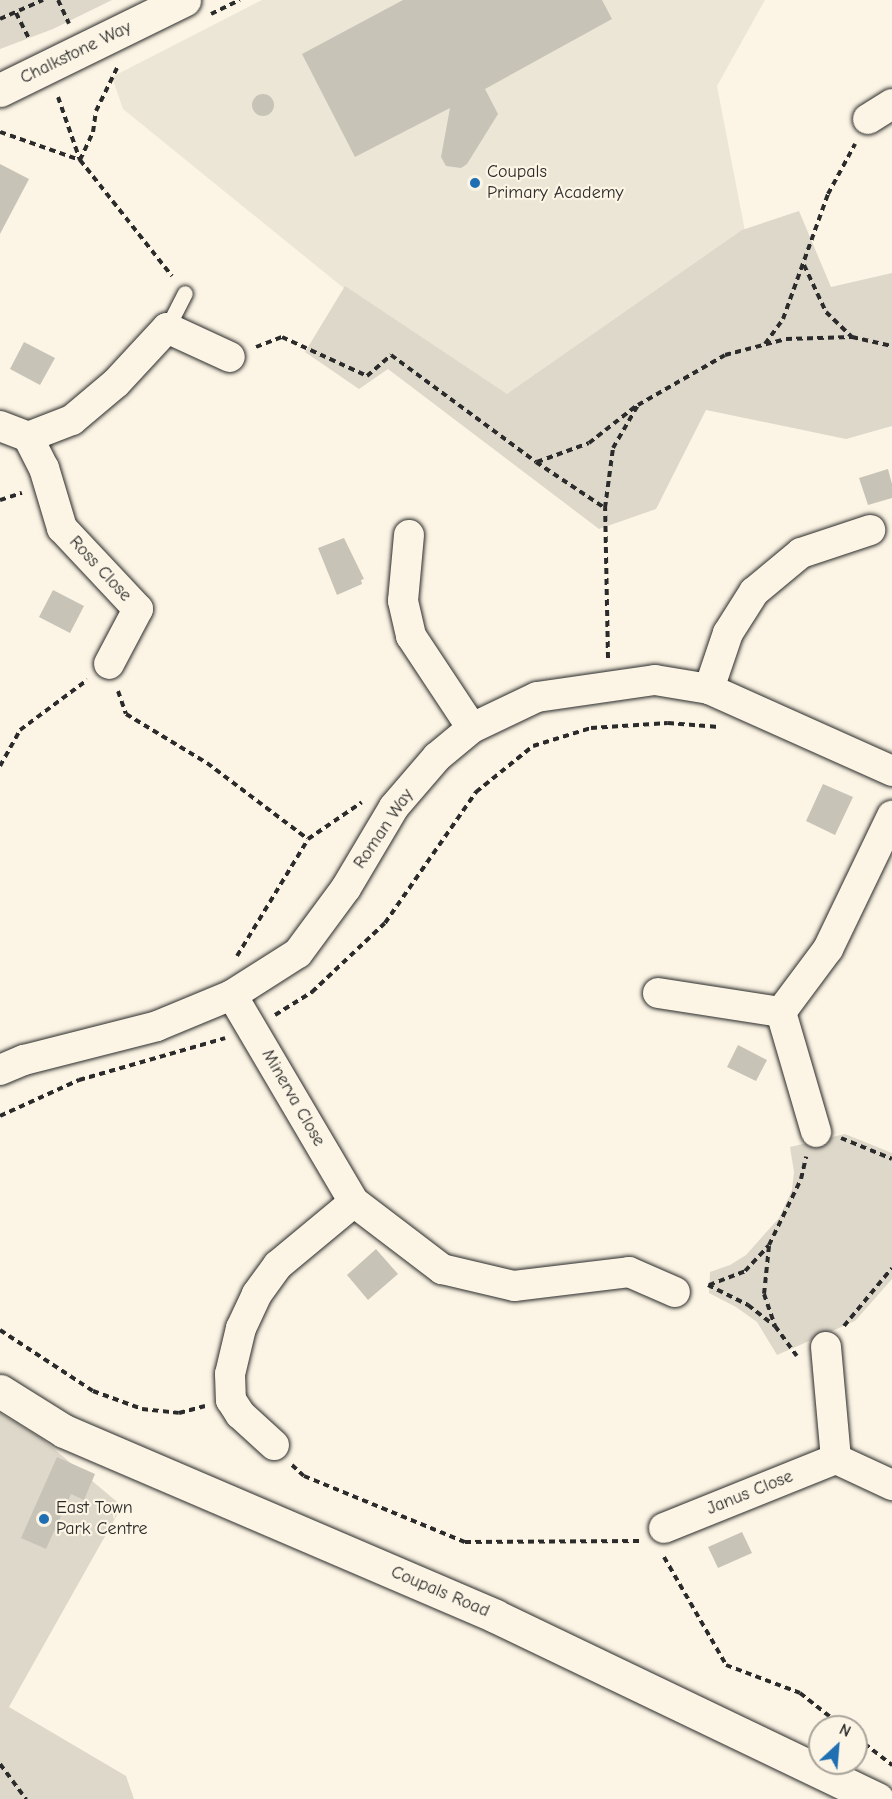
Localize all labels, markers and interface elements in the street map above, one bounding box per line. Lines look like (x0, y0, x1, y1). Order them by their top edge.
street label: Chalkstone Way (17, 17, 135, 89)
place label: Coupals Primary Academy (487, 162, 624, 204)
marker: Coupals Primary Academy (468, 176, 482, 190)
street label: Ross Close (64, 532, 136, 606)
street label: Roman Way (349, 785, 419, 873)
street label: Minerva Close (256, 1046, 330, 1150)
street label: Janus Close (704, 1466, 796, 1520)
place label: East Town Park Centre (56, 1498, 147, 1540)
marker: East Town Park Centre (37, 1512, 51, 1526)
street label: Coupals Road (387, 1562, 493, 1622)
north arrow (808, 1715, 868, 1775)
text: N (836, 1720, 854, 1741)

